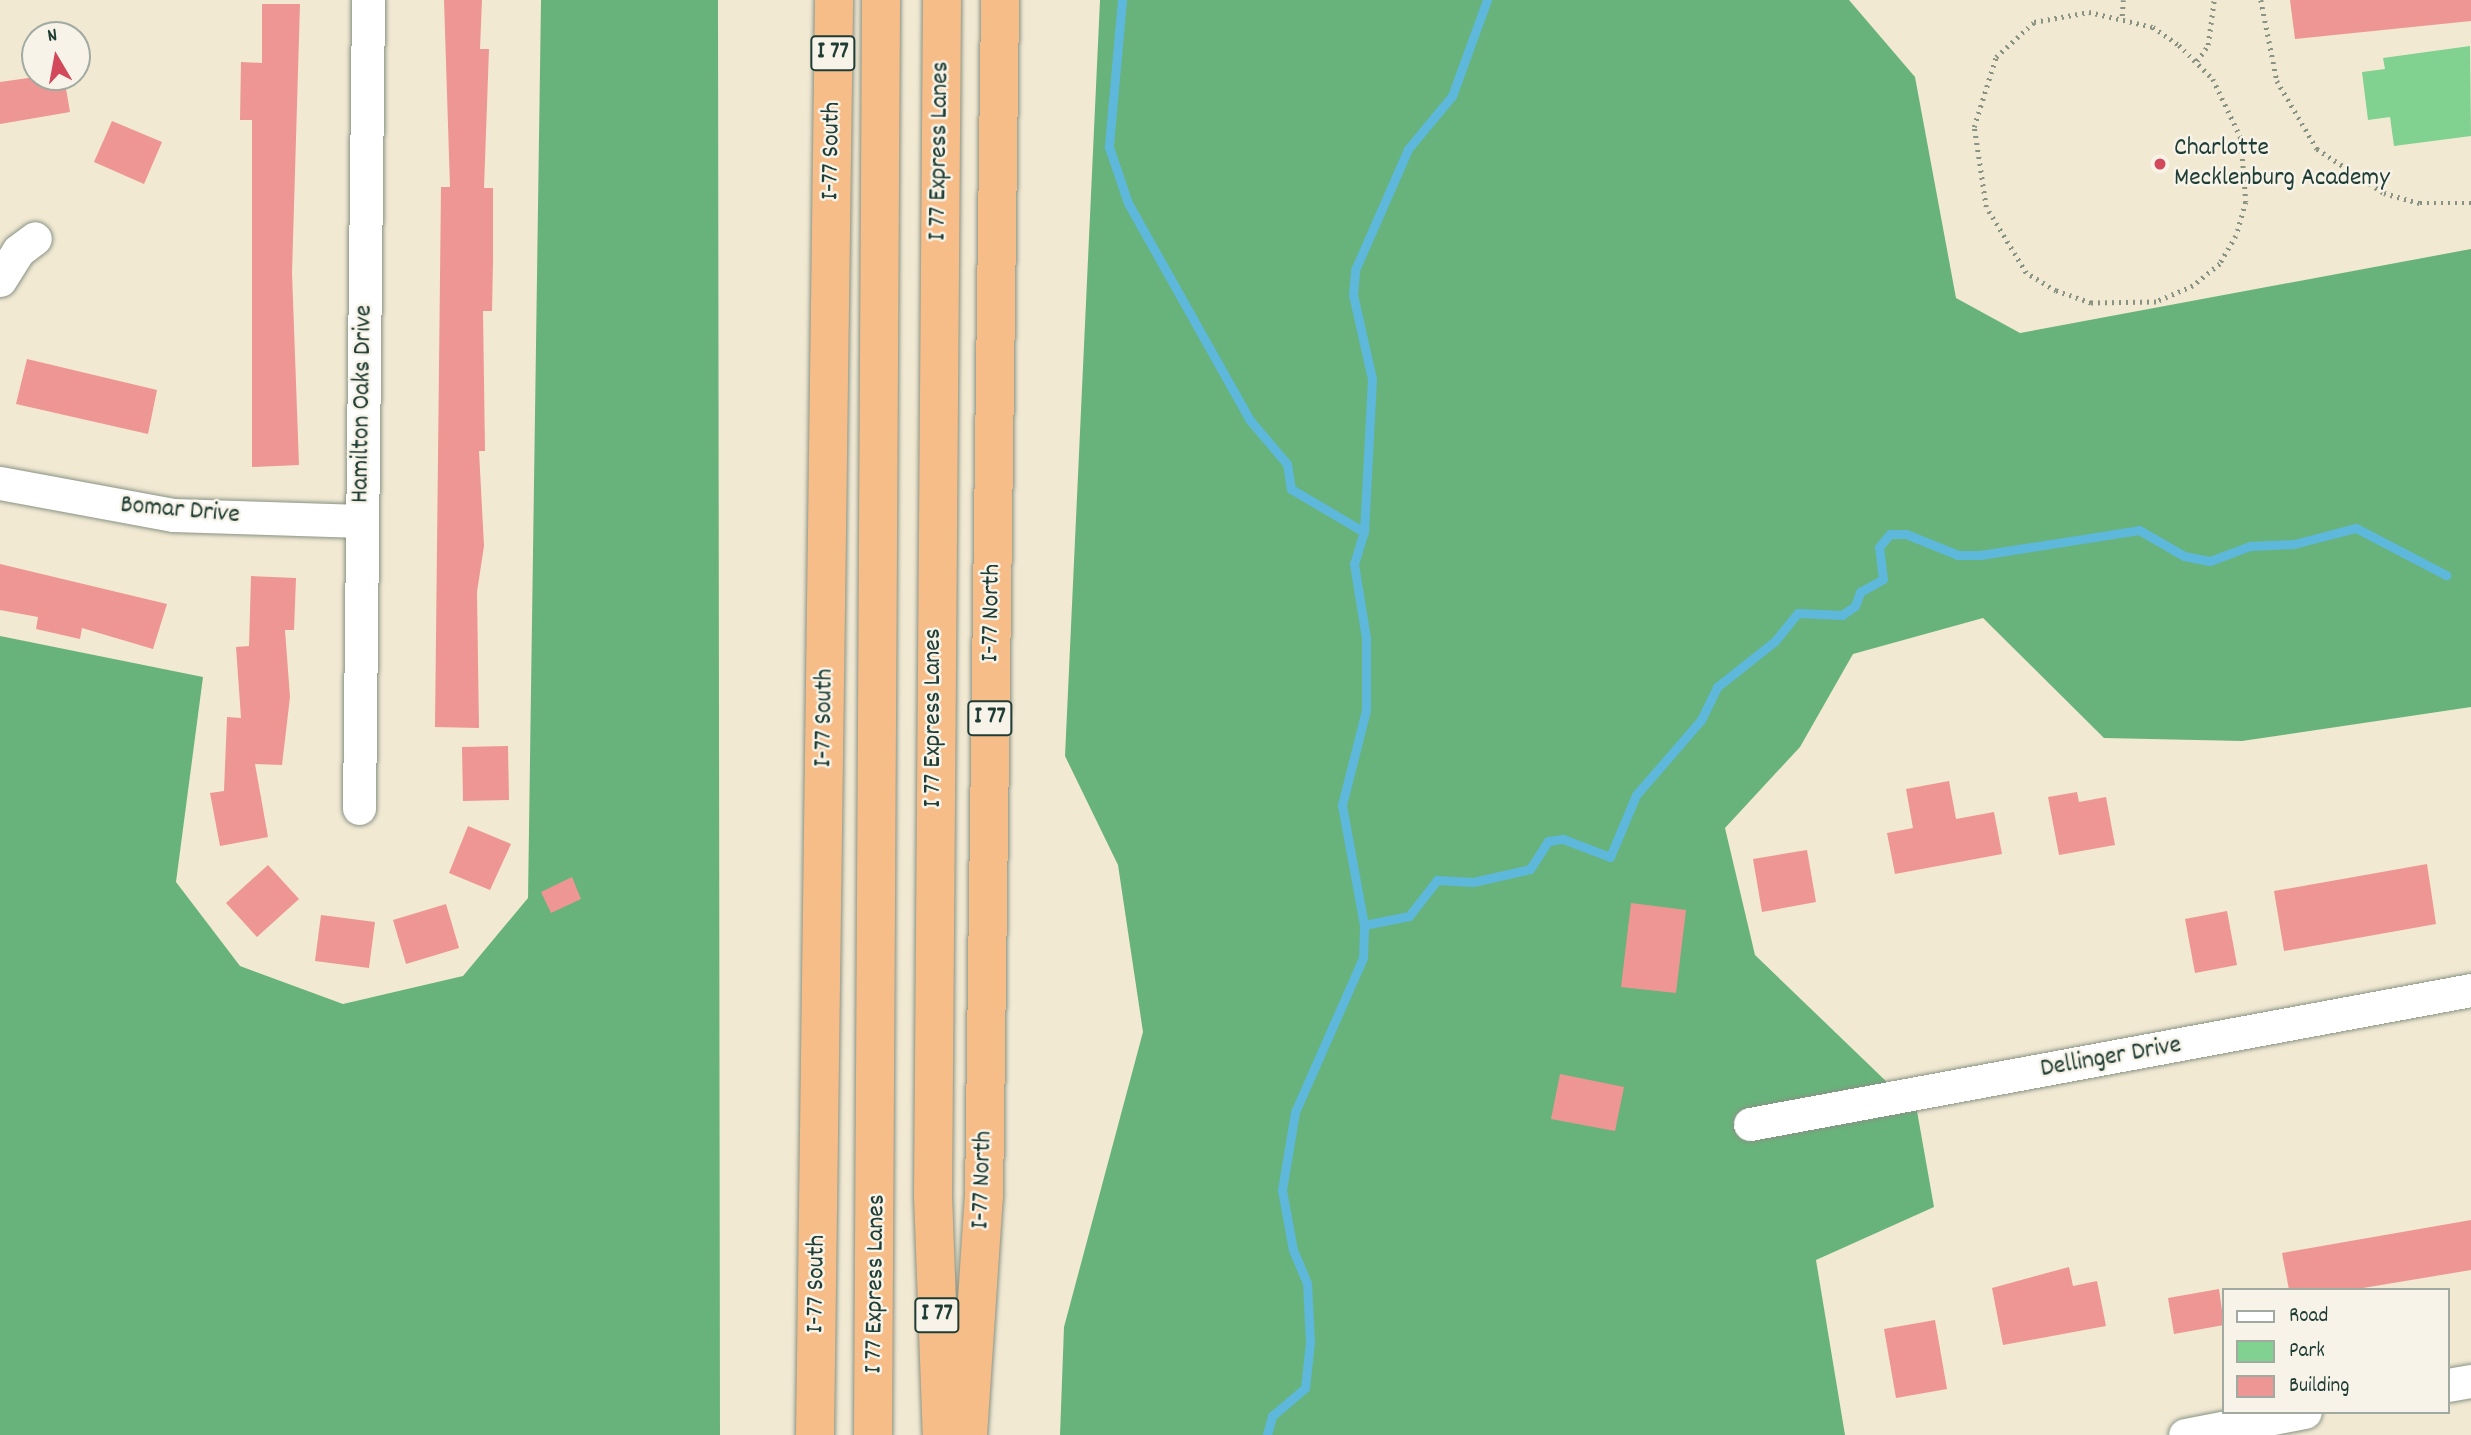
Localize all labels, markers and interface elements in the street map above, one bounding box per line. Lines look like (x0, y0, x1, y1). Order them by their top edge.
north arrow (21, 21, 91, 91)
text: N (46, 23, 60, 51)
road number: I 77 (810, 32, 856, 74)
street label: I 77 Express Lanes (923, 61, 957, 241)
street label: I-77 South (816, 101, 848, 201)
place label: Charlotte Mecklenburg Academy (2174, 133, 2390, 194)
marker: Charlotte Mecklenburg Academy (2152, 156, 2168, 172)
street label: Hamilton Oaks Drive (346, 305, 380, 503)
street label: Bomar Drive (119, 490, 241, 532)
street label: I-77 North (976, 564, 1008, 662)
street label: I 77 Express Lanes (918, 628, 950, 808)
street label: I-77 South (809, 668, 841, 768)
road number: I 77 (967, 698, 1013, 738)
street label: Dellinger Drive (2038, 1030, 2184, 1086)
street label: I-77 North (966, 1130, 1000, 1230)
street label: I 77 Express Lanes (859, 1194, 893, 1374)
street label: I-77 South (801, 1234, 833, 1334)
legend (2222, 1288, 2450, 1414)
road number: I 77 (914, 1294, 960, 1336)
text: Road (2289, 1302, 2328, 1332)
text: Park (2289, 1337, 2325, 1367)
text: Building (2289, 1372, 2349, 1402)

